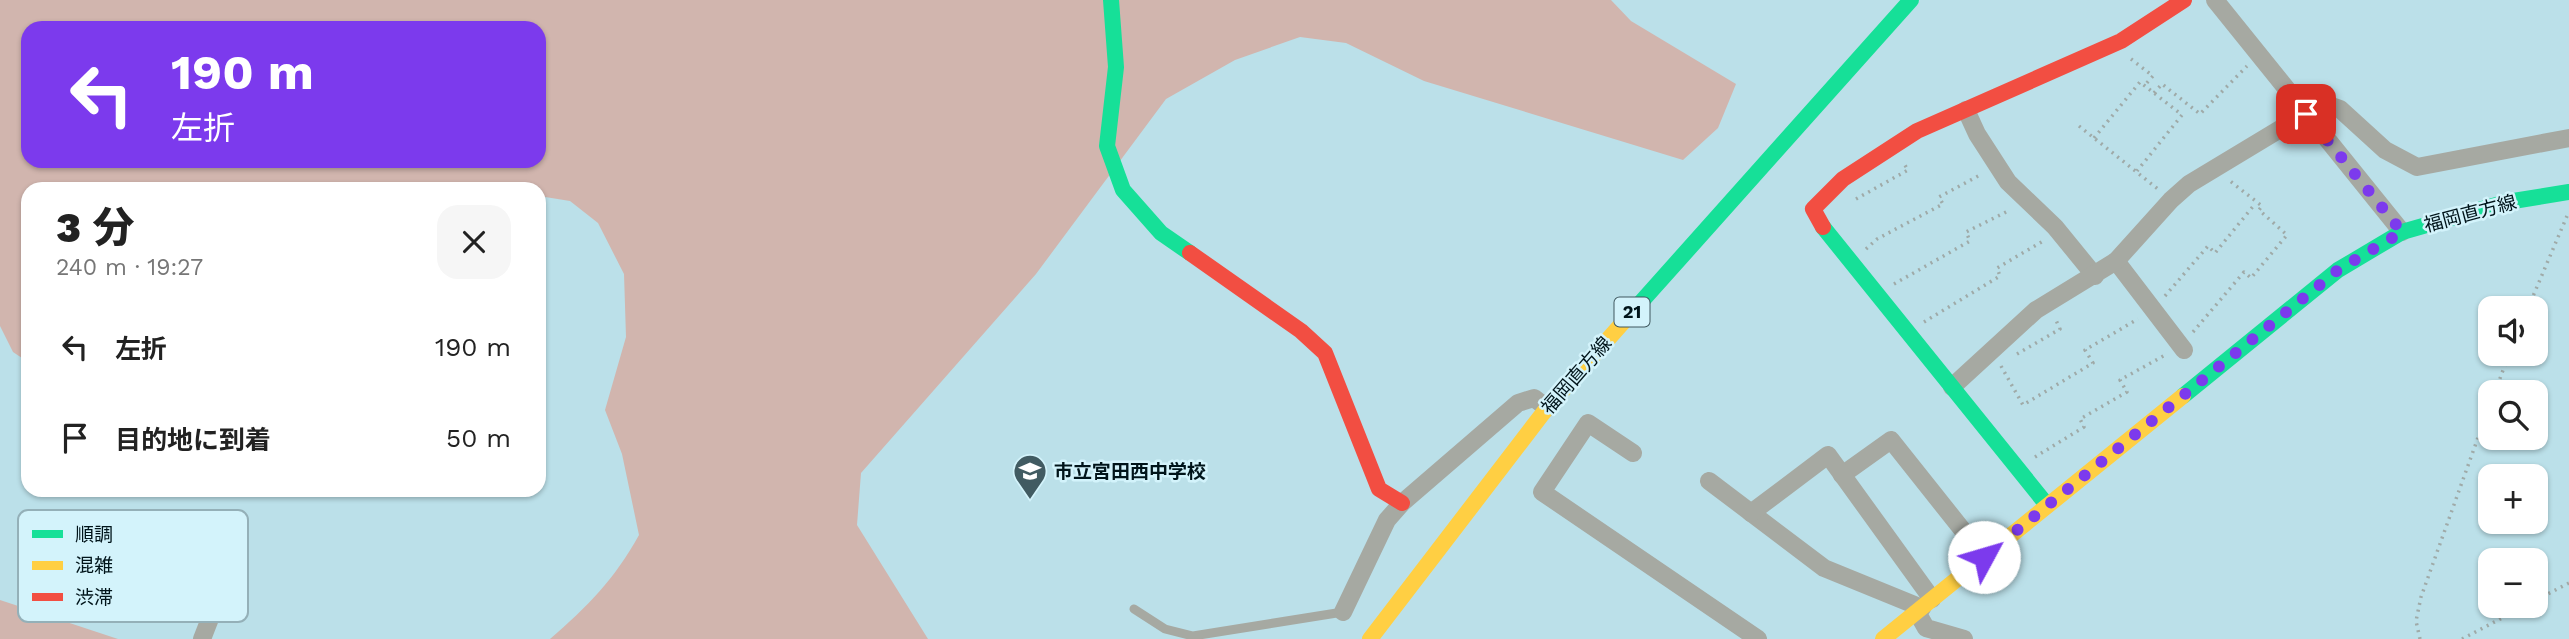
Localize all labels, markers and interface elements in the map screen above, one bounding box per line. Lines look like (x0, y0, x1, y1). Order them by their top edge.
text: 190 m (171, 43, 314, 101)
icon: left (56, 49, 147, 140)
pin (2276, 84, 2336, 144)
icon: arrive (2287, 95, 2325, 133)
text: 左折 (171, 109, 235, 147)
street label: 福岡直方線 (2421, 190, 2519, 237)
text: 3 分 (56, 203, 134, 252)
button: close (437, 205, 511, 279)
text: 240 m · 19:27 (56, 254, 203, 281)
map controls (2478, 296, 2548, 618)
button: sound (2478, 296, 2548, 366)
road number: 21 (1614, 298, 1650, 326)
icon: left (56, 328, 94, 366)
text: 190 m (435, 332, 511, 362)
street label: 福岡直方線 (1537, 332, 1616, 419)
text: 左折 (115, 334, 167, 364)
button: search (2478, 380, 2548, 450)
icon: arrive (56, 419, 94, 457)
text: 50 m (446, 423, 511, 453)
text: 目的地に到着 (115, 425, 271, 455)
school or university icon: 市立宮田西中学校 (1011, 452, 1049, 501)
place label: 市立宮田西中学校 (1054, 460, 1206, 483)
button: + (2478, 464, 2548, 534)
legend (18, 510, 248, 622)
position arrow (1947, 520, 2021, 594)
text: 順調 (75, 523, 113, 546)
button: − (2478, 548, 2548, 618)
text: 混雑 (75, 554, 113, 577)
text: 渋滞 (75, 586, 113, 609)

